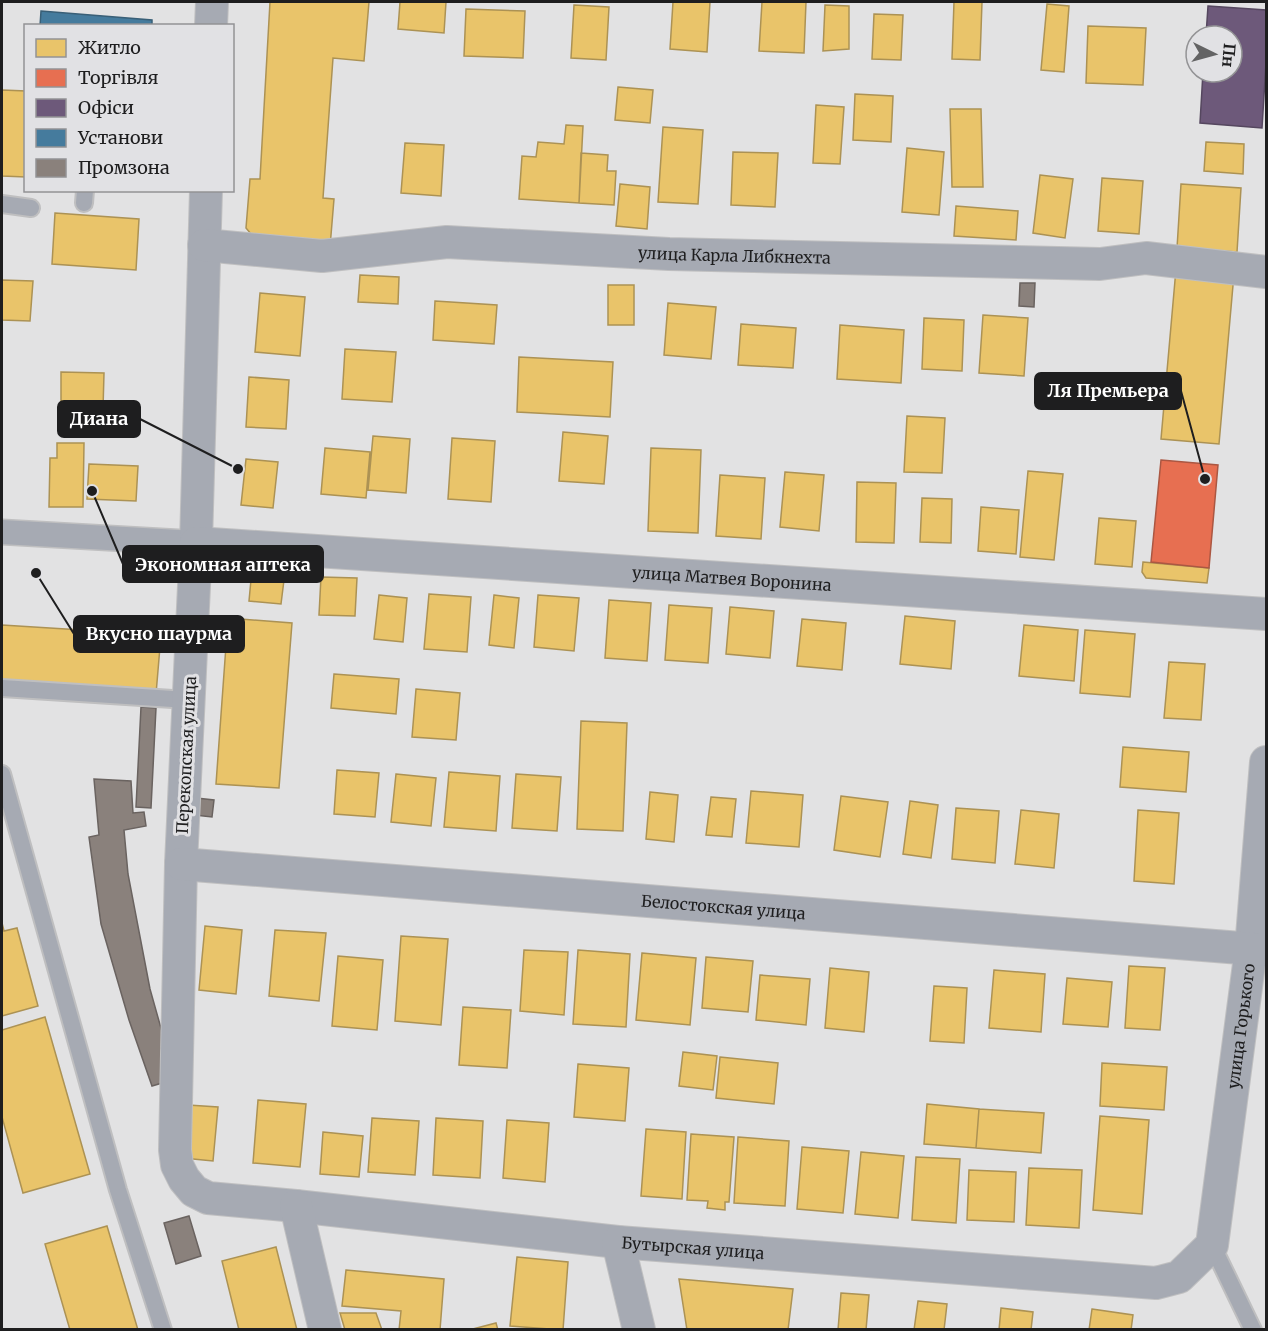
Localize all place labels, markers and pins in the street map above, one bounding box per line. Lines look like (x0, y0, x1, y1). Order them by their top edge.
callout: Ля Премьера (1035, 373, 1181, 409)
callout: Диана (58, 401, 140, 437)
callout: Экономная аптека (123, 546, 323, 582)
callout: Вкусно шаурма (74, 616, 244, 652)

